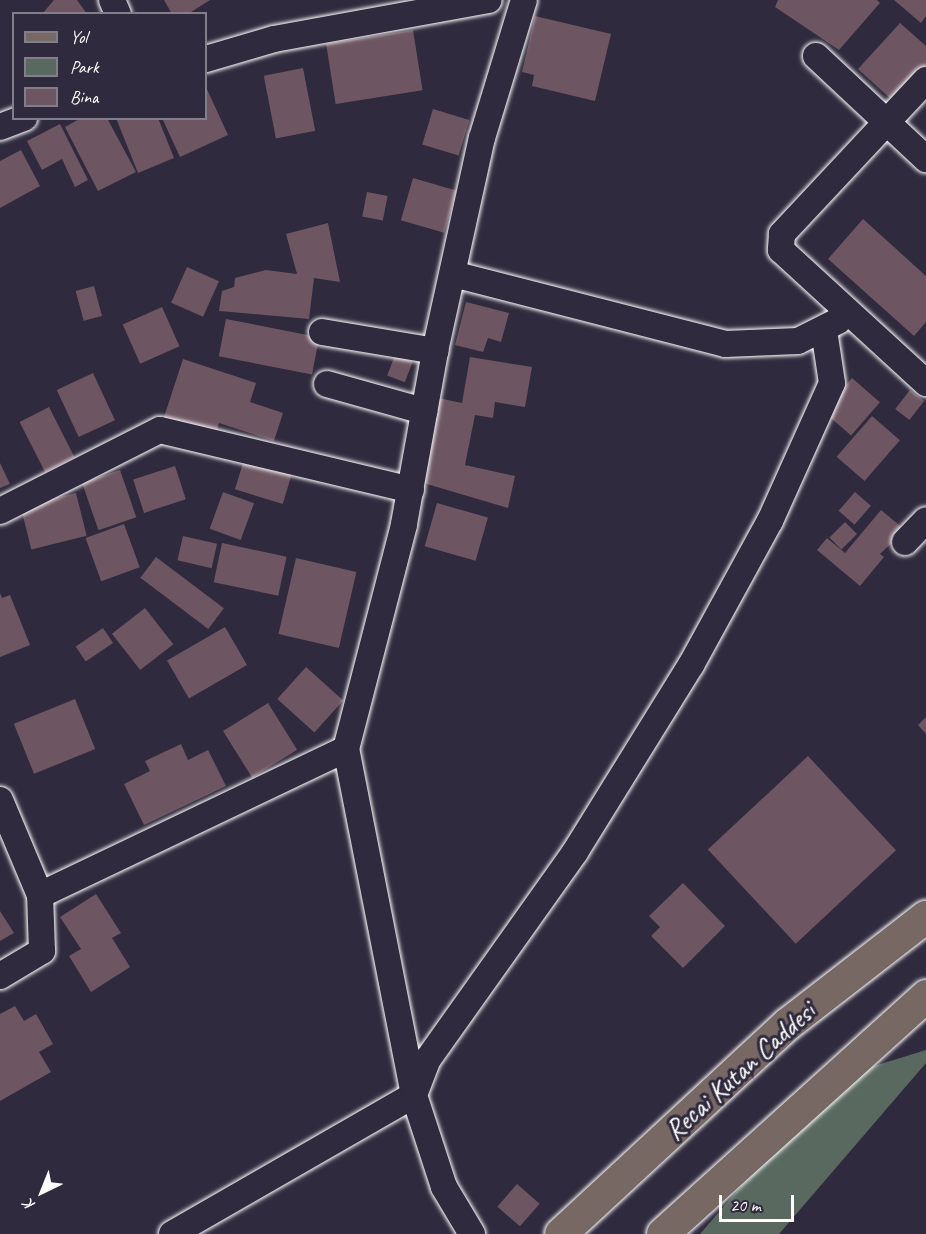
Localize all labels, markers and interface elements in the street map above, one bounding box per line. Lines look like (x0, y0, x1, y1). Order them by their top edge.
legend (12, 12, 207, 120)
text: Yol (70, 26, 87, 48)
text: Park (70, 56, 99, 78)
text: Bina (70, 86, 98, 108)
street label: Recai Kutan Caddesi (658, 995, 822, 1147)
north arrow (12, 1162, 72, 1222)
scale bar (722, 1183, 797, 1221)
text: 20 m (730, 1194, 761, 1216)
text: K (20, 1195, 40, 1215)

